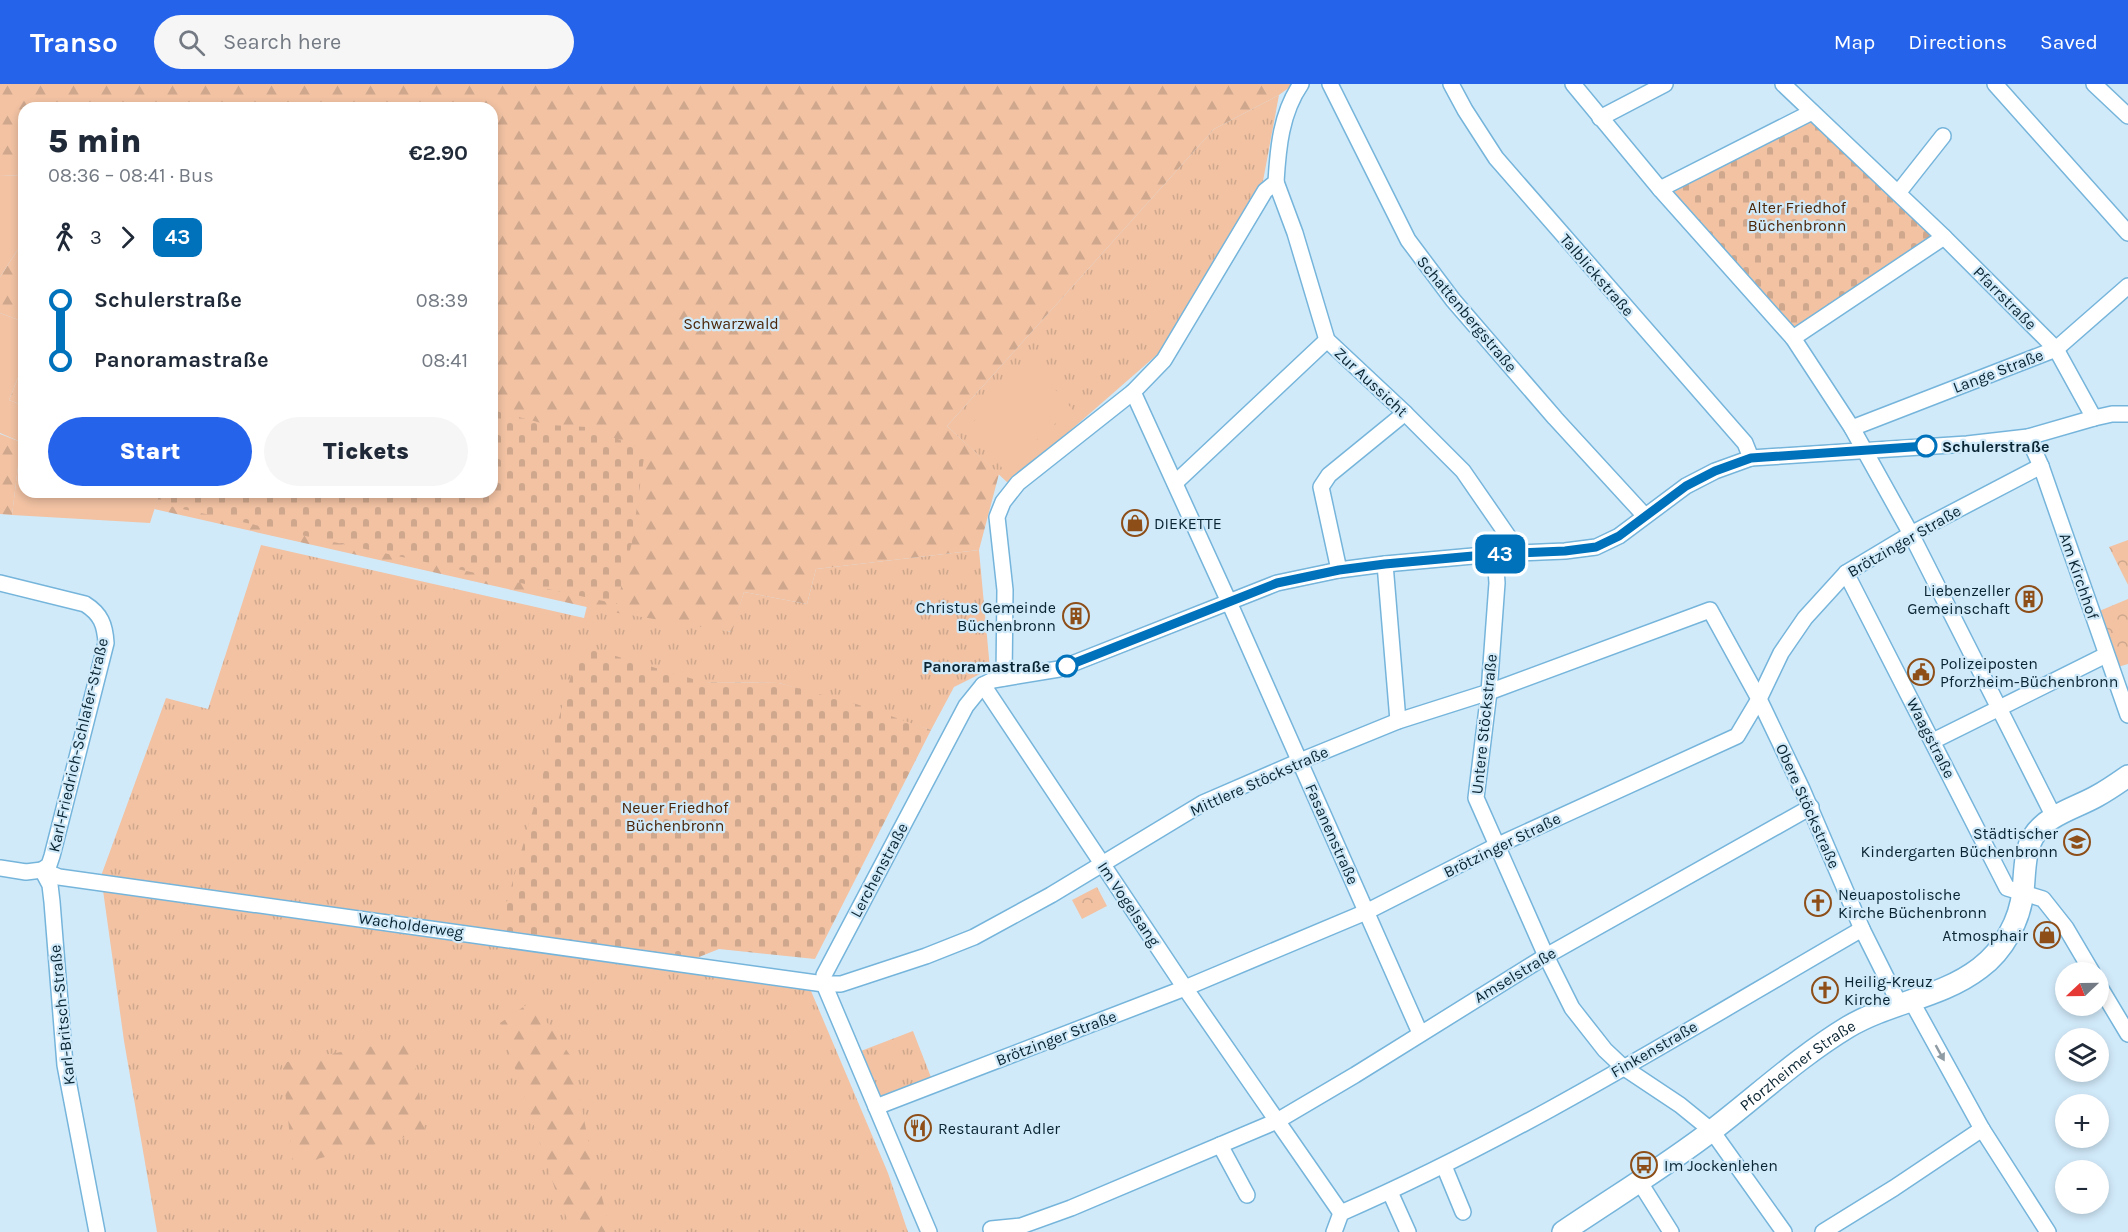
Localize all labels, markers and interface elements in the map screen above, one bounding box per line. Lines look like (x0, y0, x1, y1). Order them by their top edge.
search box (154, 15, 574, 69)
text: Transo (30, 26, 118, 59)
icon: search (175, 26, 208, 59)
text: Search here (223, 29, 341, 55)
text: Map (1834, 30, 1875, 54)
text: Directions (1908, 30, 2007, 54)
text: Saved (2040, 30, 2098, 54)
text: 5 min (48, 122, 142, 160)
text: €2.90 (409, 140, 468, 166)
text: 08:36 – 08:41 · Bus (48, 164, 214, 187)
park label: Alter Friedhof Büchenbronn (1748, 198, 1847, 235)
icon: walk (48, 221, 81, 254)
icon: forward (111, 221, 144, 254)
text: 43 (165, 225, 190, 249)
text: 3 (90, 226, 102, 249)
street label: Talblickstraße (1556, 230, 1638, 320)
street label: Schattenbergstraße (1413, 252, 1521, 376)
street label: Pfarrstraße (1969, 262, 2041, 334)
text: Schulerstraße (94, 287, 242, 313)
text: 08:39 (416, 289, 468, 312)
park label: Schwarzwald (683, 314, 779, 333)
street label: Zur Aussicht (1330, 343, 1412, 421)
street label: Lange Straße (1950, 345, 2046, 397)
text: Panoramastraße (94, 347, 269, 373)
text: 08:41 (421, 349, 468, 372)
button: Start (48, 417, 252, 486)
button: Tickets (264, 417, 468, 486)
marker: Schulerstraße (1915, 435, 1937, 457)
place label: Schulerstraße (1942, 437, 2050, 456)
street label: Brötzinger Straße (1844, 501, 1964, 581)
shop icon: DIEKETTE (1120, 508, 1150, 538)
place label: DIEKETTE (1154, 514, 1222, 533)
street label: Am Kirchhof (2055, 530, 2103, 622)
line badge: 43 (1473, 534, 1527, 574)
text: 43 (1487, 542, 1513, 566)
place label: Liebenzeller Gemeinschaft (1907, 581, 2010, 618)
building icon: Liebenzeller Gemeinschaft (2014, 584, 2044, 614)
place label: Christus Gemeinde Büchenbronn (916, 598, 1056, 635)
building icon: Christus Gemeinde Büchenbronn (1061, 601, 1091, 631)
street label: Karl-Friedrich-Schlafer-Straße (44, 636, 112, 854)
street label: Untere Stöckstraße (1467, 653, 1501, 795)
place label: Polizeiposten Pforzheim-Büchenbronn (1940, 654, 2118, 691)
marker: Panoramastraße (1056, 655, 1078, 677)
place label: Panoramastraße (923, 657, 1050, 676)
public building icon: Polizeiposten Pforzheim-Büchenbronn (1906, 657, 1936, 687)
street label: Waagstraße (1903, 695, 1959, 781)
street label: Obere Stöckstraße (1772, 741, 1844, 871)
street label: Mittlere Stöckstraße (1187, 742, 1331, 820)
street label: Fasanenstraße (1301, 781, 1363, 887)
park label: Neuer Friedhof Büchenbronn (621, 798, 729, 835)
street label: Brötzinger Straße (1440, 808, 1564, 882)
street label: Lerchenstraße (846, 819, 912, 921)
place label: Städtischer Kindergarten Büchenbronn (1861, 824, 2058, 861)
school or university icon: Städtischer Kindergarten Büchenbronn (2062, 827, 2092, 857)
street label: Im Vogelsang (1094, 858, 1164, 950)
place label: Neuapostolische Kirche Büchenbronn (1838, 885, 1987, 922)
church icon: Neuapostolische Kirche Büchenbronn (1803, 888, 1833, 918)
street label: Wacholderweg (357, 908, 465, 942)
shop icon: Atmosphair (2032, 920, 2062, 950)
place label: Atmosphair (1942, 926, 2028, 945)
street label: Amselstraße (1471, 943, 1559, 1007)
street label: Karl-Britsch-Straße (45, 944, 79, 1086)
north arrow (2055, 962, 2109, 1016)
map controls (2055, 962, 2109, 1214)
place label: Heilig-Kreuz Kirche (1844, 972, 1933, 1009)
church icon: Heilig-Kreuz Kirche (1810, 975, 1840, 1005)
street label: Brötzinger Straße (993, 1006, 1119, 1070)
street label: Pforzheimer Straße (1735, 1015, 1859, 1115)
street label: Finkenstraße (1607, 1017, 1701, 1081)
button: layers (2055, 1028, 2109, 1082)
one-way arrow (1935, 1045, 1945, 1062)
button: + (2055, 1094, 2109, 1148)
restaurant icon: Restaurant Adler (903, 1113, 933, 1143)
place label: Restaurant Adler (938, 1119, 1060, 1138)
bus stop icon: Im Jockenlehen (1629, 1150, 1659, 1180)
place label: Im Jockenlehen (1664, 1156, 1778, 1175)
button: − (2055, 1160, 2109, 1214)

